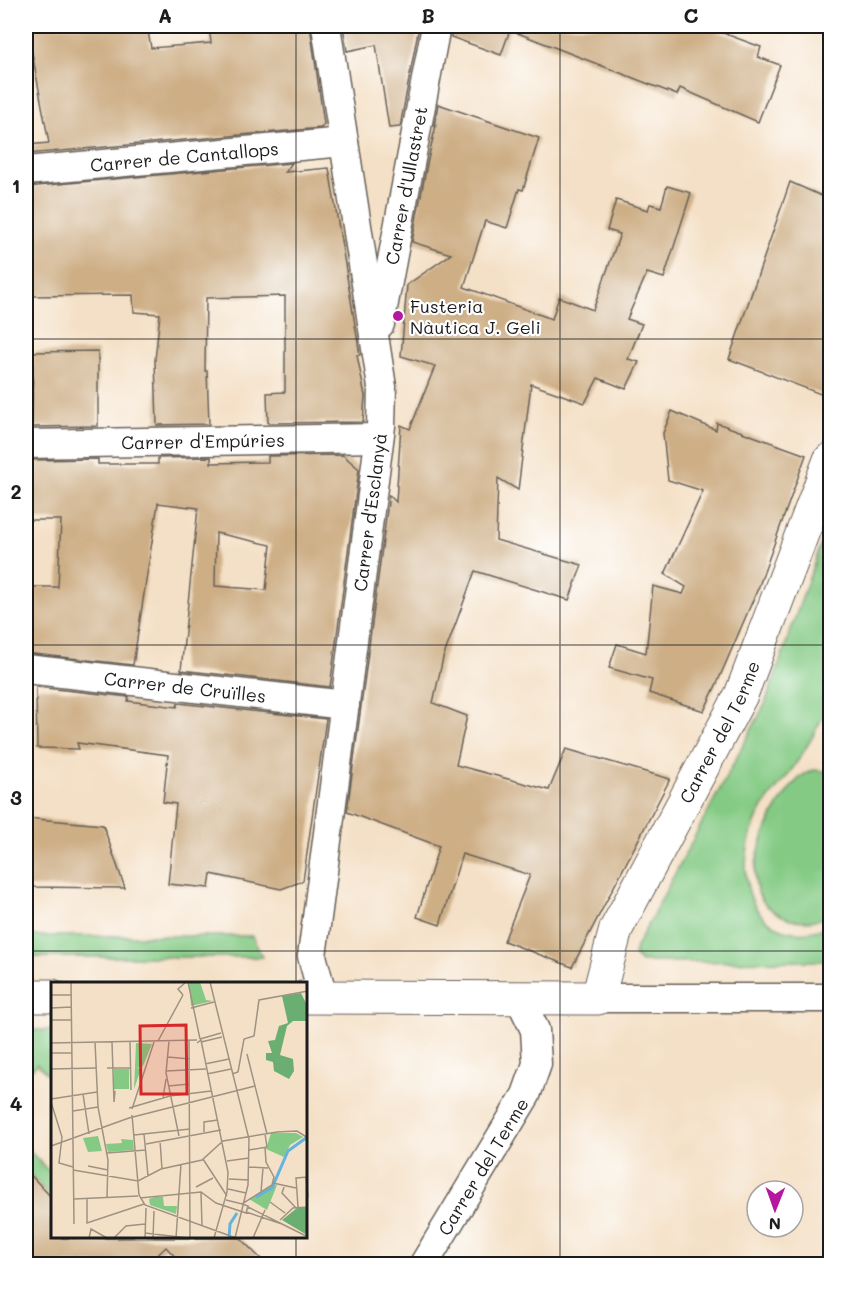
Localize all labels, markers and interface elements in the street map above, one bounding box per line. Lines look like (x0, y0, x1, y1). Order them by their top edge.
text: A (158, 2, 172, 28)
text: B (421, 2, 435, 28)
text: C (684, 2, 699, 28)
street label: Carrer d'Ullastret (379, 104, 433, 267)
street label: Carrer de Cantallops (89, 136, 280, 177)
text: 1 (12, 172, 20, 198)
place label: Fusteria Nàutica J. Geli (410, 294, 541, 339)
marker: Fusteria Nàutica J. Geli (391, 309, 405, 323)
street label: Carrer d'Empúries (121, 428, 285, 454)
street label: Carrer d'Esclanyà (348, 432, 392, 593)
text: 2 (10, 478, 22, 504)
street label: Carrer del Terme (673, 657, 765, 807)
street label: Carrer de Cruïlles (103, 666, 267, 708)
text: 3 (10, 784, 22, 810)
inset map (51, 982, 308, 1239)
text: 4 (10, 1090, 23, 1116)
street label: Carrer del Terme (432, 1093, 534, 1240)
north arrow (745, 1179, 805, 1239)
text: N (768, 1214, 781, 1235)

